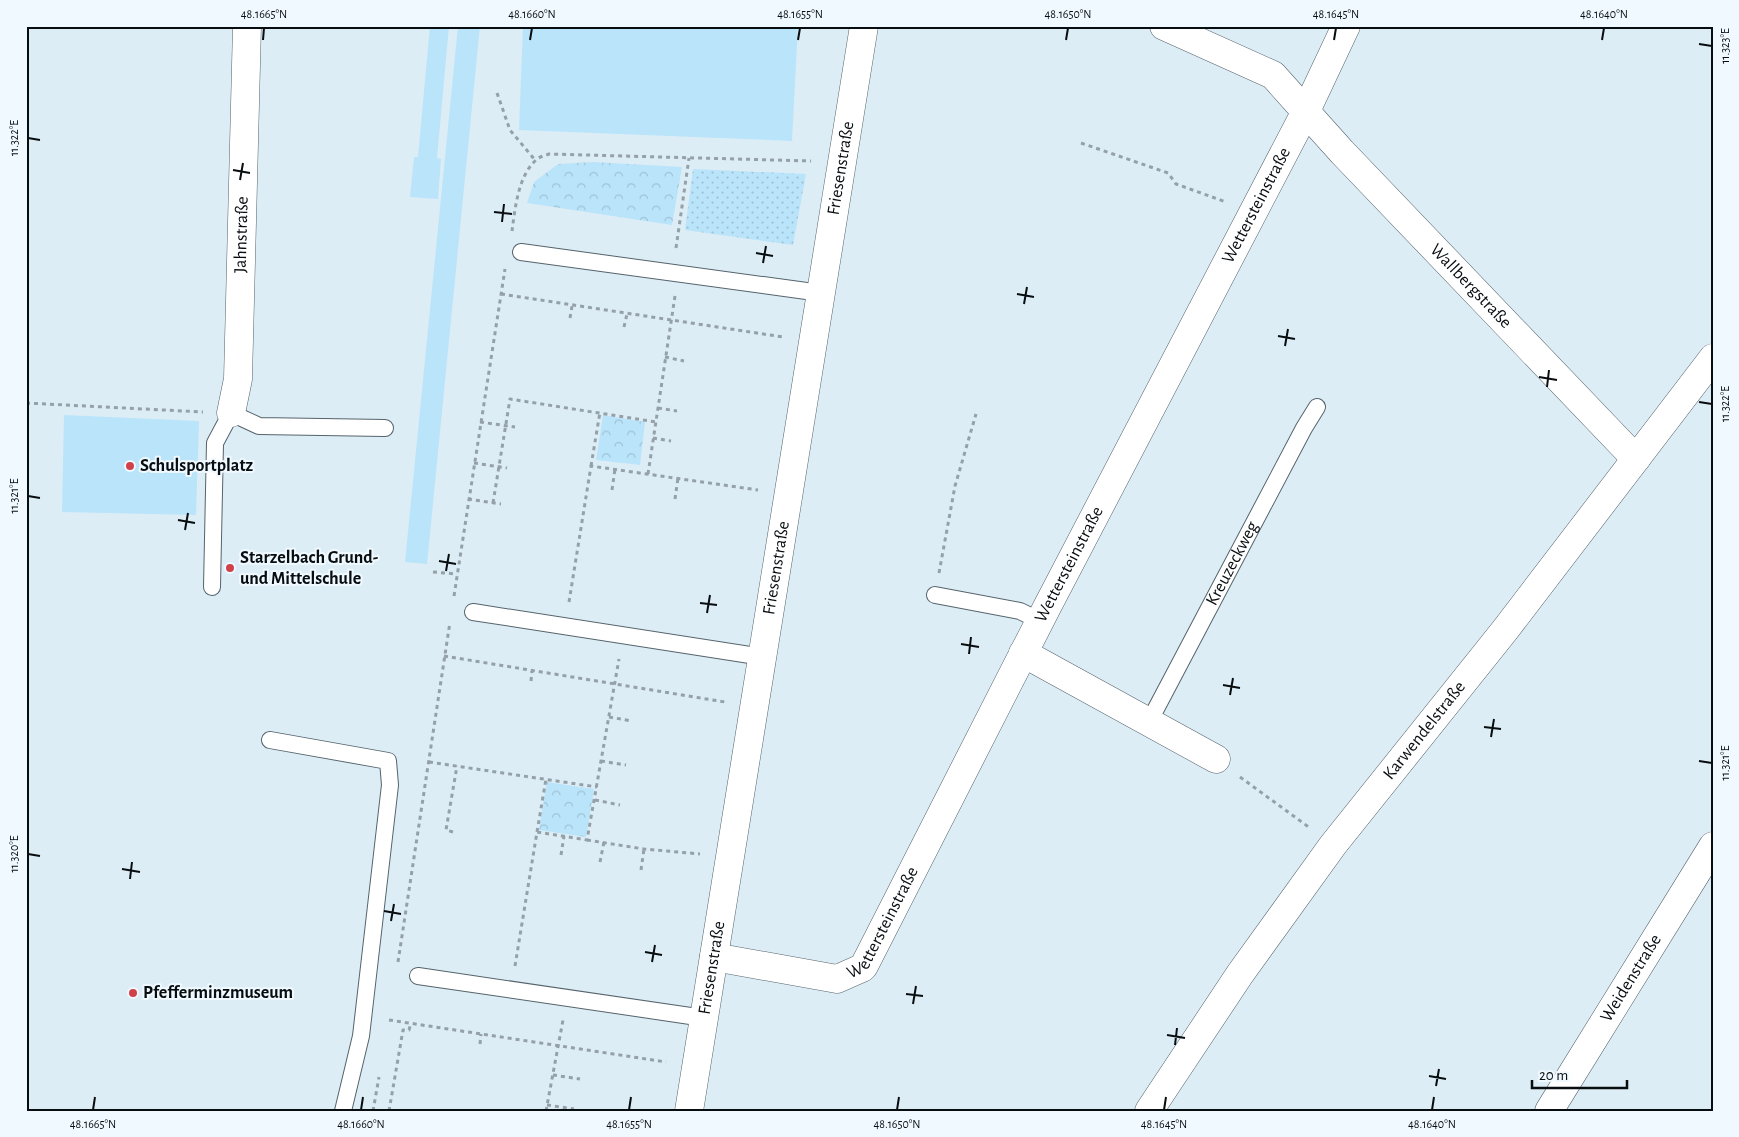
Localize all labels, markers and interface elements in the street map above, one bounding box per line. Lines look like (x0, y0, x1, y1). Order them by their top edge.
text: 48.1665°N (241, 8, 287, 20)
text: 48.1660°N (508, 8, 556, 20)
text: 48.1655°N (777, 8, 823, 20)
text: 48.1650°N (1044, 8, 1092, 20)
text: 48.1645°N (1313, 8, 1359, 20)
text: 48.1640°N (1580, 8, 1628, 20)
text: 11.323°E (1719, 28, 1731, 64)
text: 11.322°E (8, 120, 20, 156)
street label: Friesenstraße (825, 120, 857, 216)
street label: Wettersteinstraße (1219, 145, 1294, 266)
street label: Jahnstraße (232, 196, 252, 273)
street label: Wallbergstraße (1426, 241, 1515, 332)
text: 11.322°E (1719, 386, 1731, 422)
place label: Schulsportplatz (140, 457, 253, 475)
marker: Schulsportplatz (124, 460, 136, 472)
text: 11.321°E (8, 478, 20, 513)
street label: Wettersteinstraße (1032, 504, 1107, 625)
street label: Kreuzeckweg (1203, 518, 1262, 609)
street label: Friesenstraße (760, 520, 793, 616)
place label: Starzelbach Grund- und Mittelschule (240, 549, 378, 588)
marker: Starzelbach Grund- und Mittelschule (224, 562, 236, 574)
street label: Karwendelstraße (1380, 678, 1469, 783)
text: 11.321°E (1719, 745, 1731, 780)
text: 11.320°E (8, 835, 20, 873)
street label: Wettersteinstraße (844, 864, 922, 982)
street label: Friesenstraße (696, 920, 729, 1016)
street label: Weidenstraße (1597, 931, 1665, 1025)
place label: Pfefferminzmuseum (143, 984, 293, 1002)
marker: Pfefferminzmuseum (127, 987, 139, 999)
scale bar (1532, 1057, 1626, 1089)
text: 20 m (1539, 1068, 1568, 1083)
text: 48.1665°N (70, 1118, 116, 1130)
text: 48.1660°N (337, 1118, 385, 1130)
text: 48.1655°N (606, 1118, 652, 1130)
text: 48.1650°N (873, 1118, 921, 1130)
text: 48.1645°N (1141, 1118, 1187, 1130)
text: 48.1640°N (1408, 1118, 1456, 1130)

